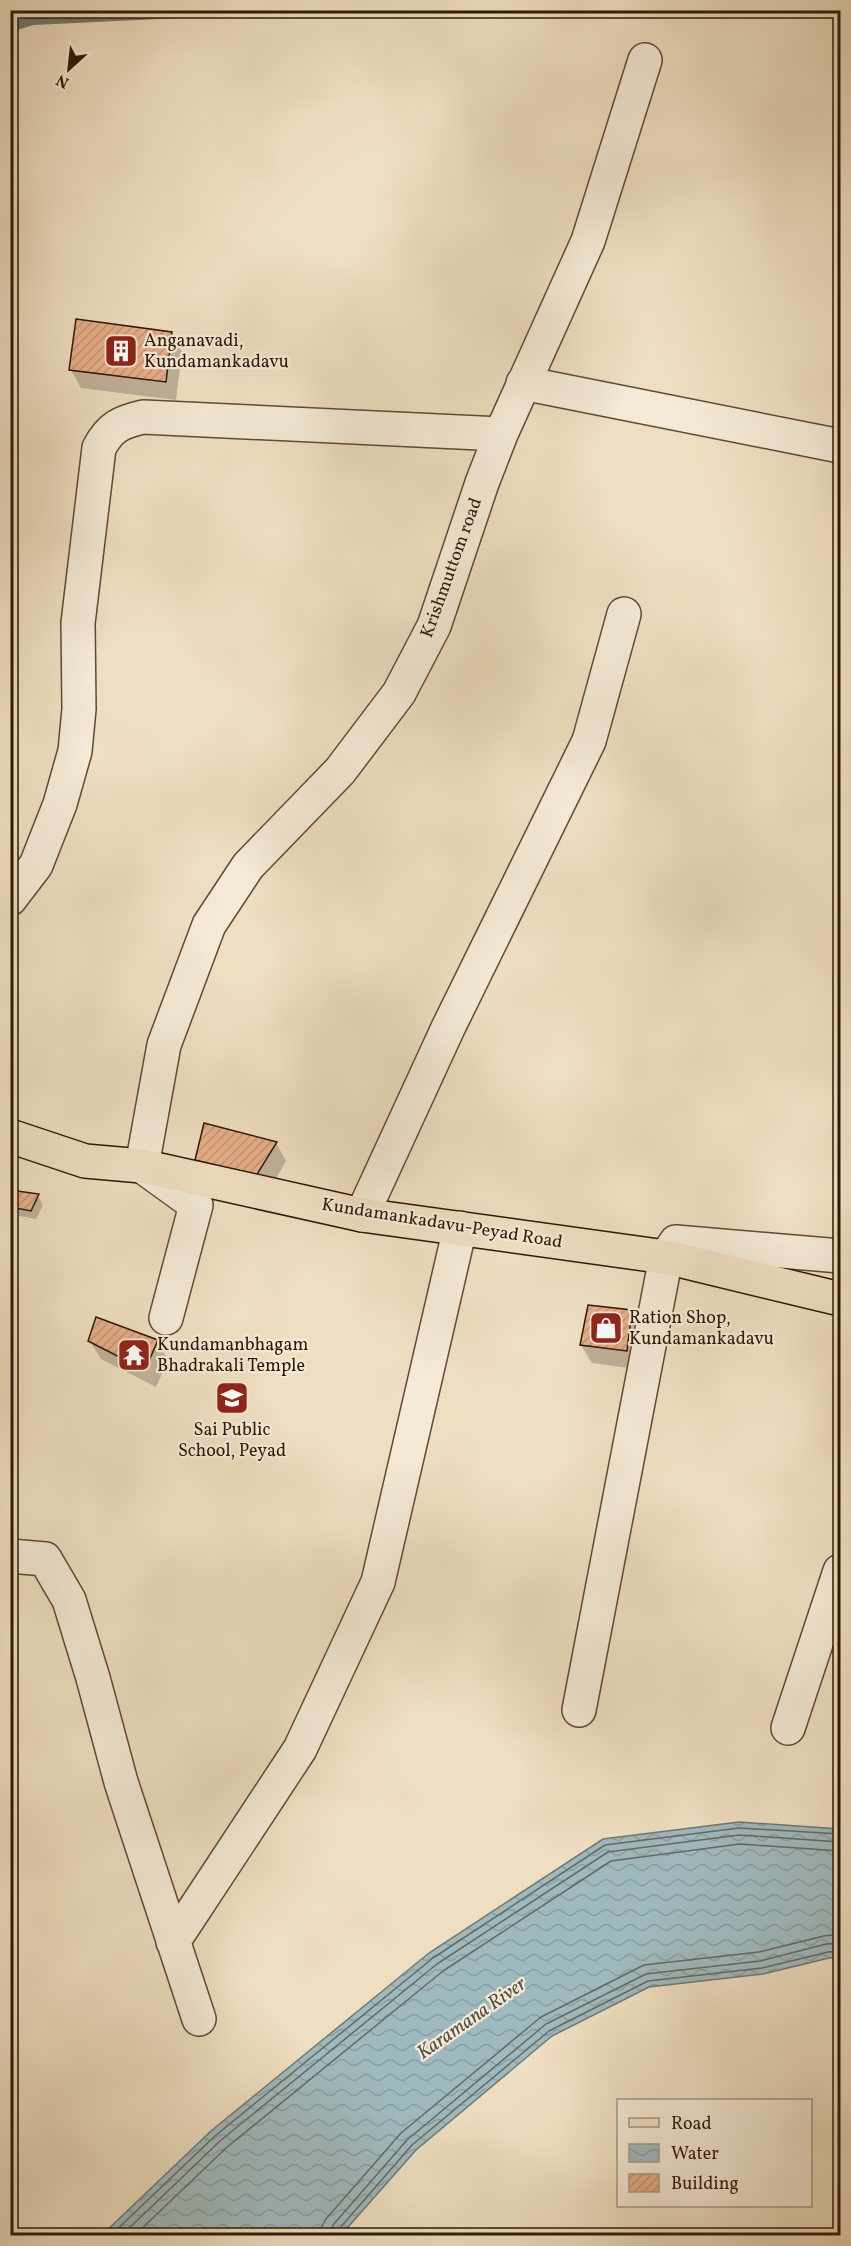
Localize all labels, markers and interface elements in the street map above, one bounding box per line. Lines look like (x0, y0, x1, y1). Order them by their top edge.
north arrow (39, 39, 99, 99)
text: N (53, 68, 73, 93)
place label: Anganavadi, Kundamankadavu (144, 329, 289, 375)
building icon: Anganavadi, Kundamankadavu (103, 333, 139, 369)
street label: Krishmuttom road (415, 495, 489, 641)
street label: Kundamankadavu-Peyad Road (320, 1193, 564, 1255)
place label: Ration Shop, Kundamankadavu (629, 1306, 774, 1352)
shop icon: Ration Shop, Kundamankadavu (588, 1310, 624, 1346)
place label: Kundamanbhagam Bhadrakali Temple (157, 1333, 308, 1379)
temple icon: Kundamanbhagam Bhadrakali Temple (116, 1337, 152, 1373)
school or university icon: Sai Public School, Peyad (214, 1380, 250, 1416)
place label: Sai Public School, Peyad (178, 1418, 286, 1464)
water label: Karamana River (412, 1971, 533, 2067)
legend (617, 2099, 812, 2207)
text: Road (671, 2112, 712, 2137)
text: Water (671, 2142, 719, 2167)
text: Building (671, 2172, 739, 2197)

